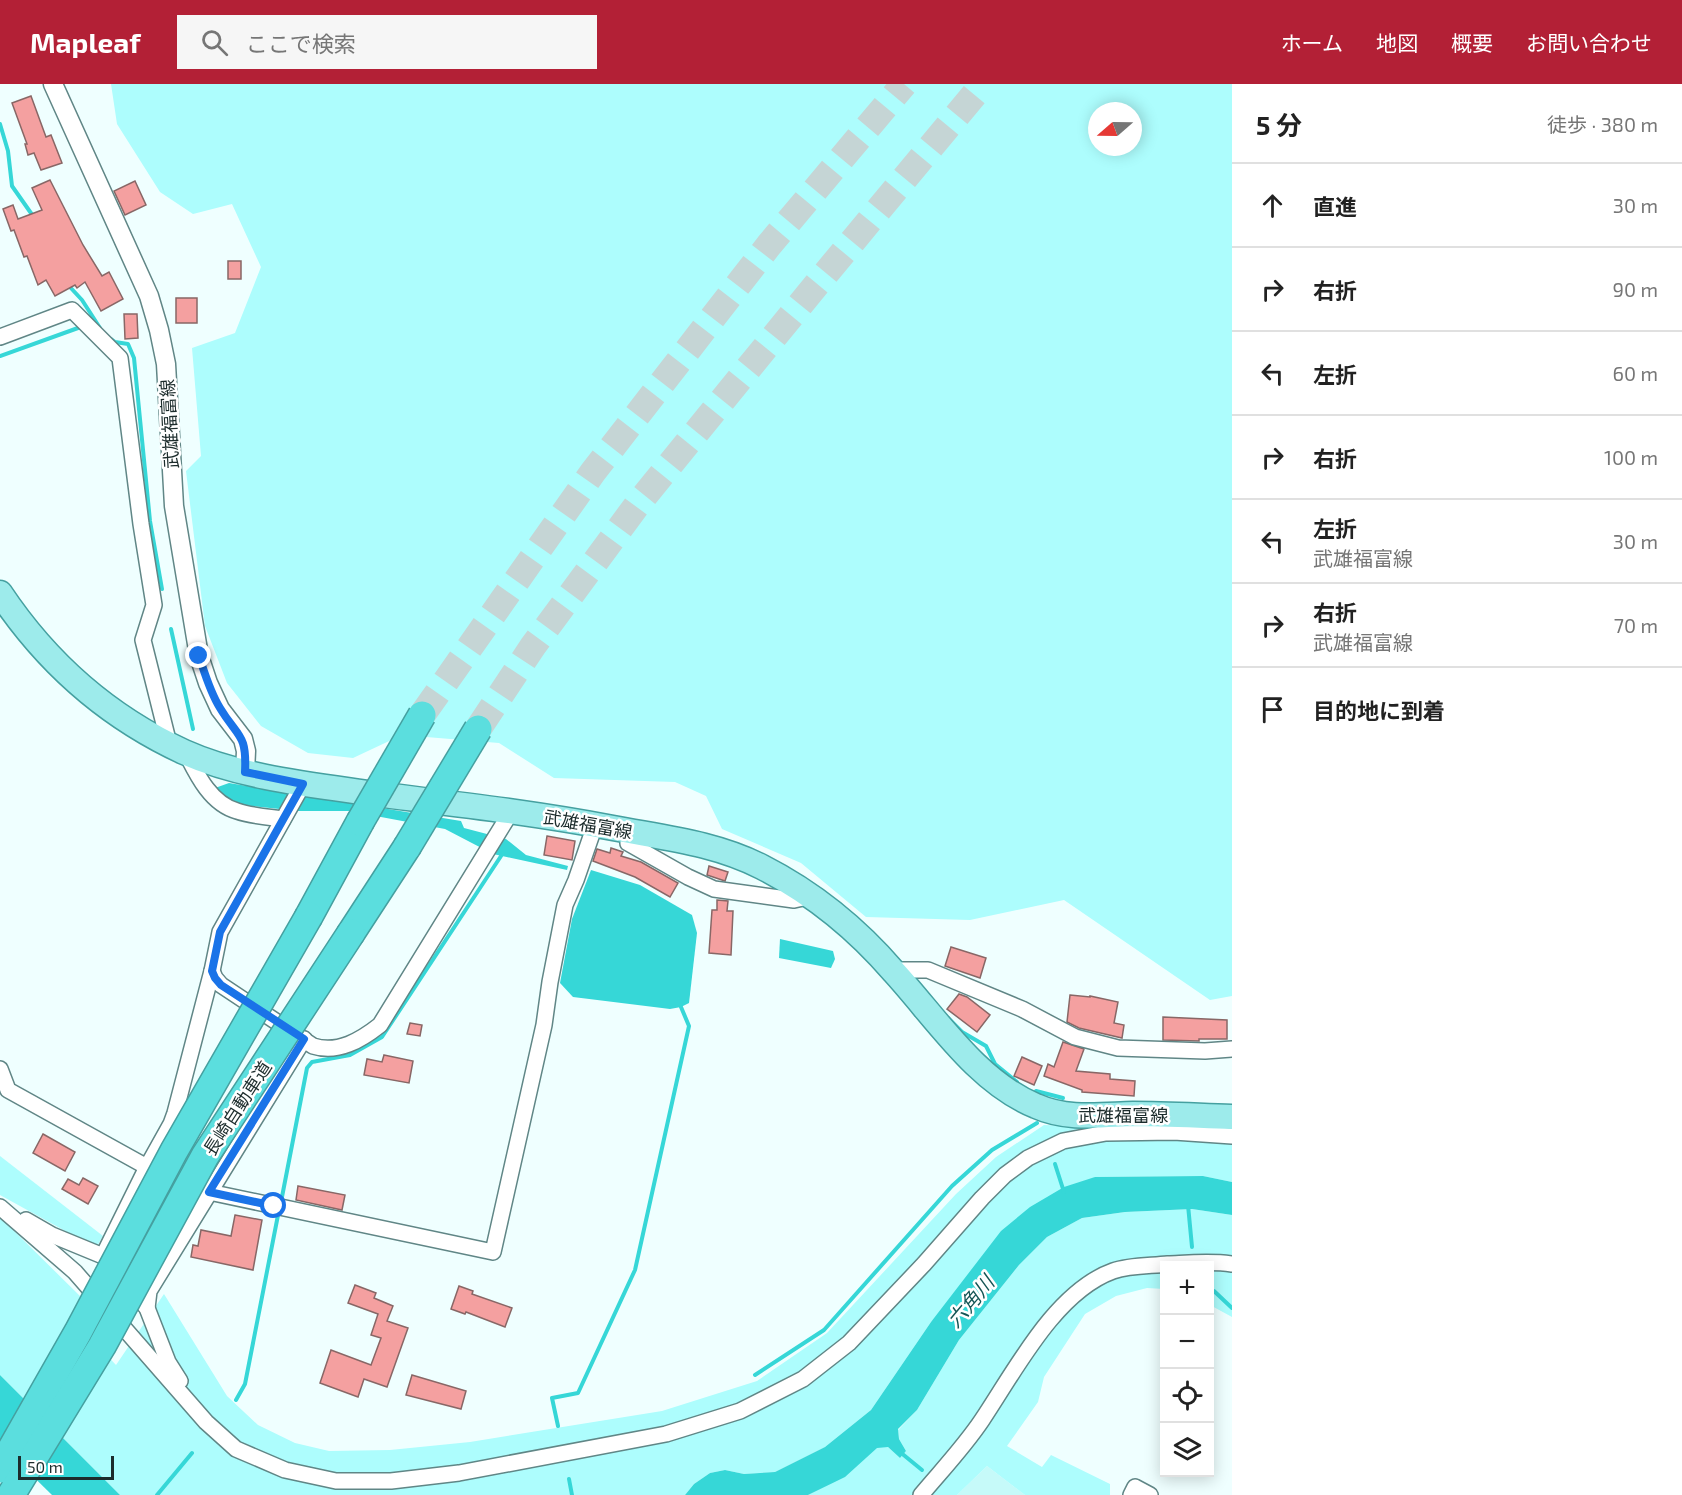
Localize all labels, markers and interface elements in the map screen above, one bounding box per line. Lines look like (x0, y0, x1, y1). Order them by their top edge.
search box (177, 15, 597, 69)
text: Mapleaf (30, 25, 141, 59)
icon: search (198, 26, 231, 59)
text: ここで検索 (246, 30, 356, 56)
text: ホーム (1281, 30, 1343, 55)
text: 地図 (1376, 30, 1418, 55)
text: 概要 (1451, 30, 1493, 55)
text: お問い合わせ (1526, 30, 1652, 55)
north arrow (1088, 102, 1142, 156)
text: 5 分 (1256, 109, 1302, 140)
text: 徒歩 · 380 m (1547, 112, 1658, 136)
icon: ahead (1256, 189, 1289, 222)
text: 直進 (1313, 193, 1357, 219)
text: 30 m (1613, 193, 1658, 217)
icon: right (1256, 273, 1289, 306)
text: 右折 (1313, 277, 1357, 303)
text: 90 m (1613, 277, 1658, 301)
icon: left (1256, 357, 1289, 390)
text: 左折 (1313, 361, 1357, 387)
text: 60 m (1613, 361, 1658, 385)
street label: 武雄福富線 (156, 378, 182, 470)
icon: right (1256, 441, 1289, 474)
text: 右折 (1313, 445, 1357, 471)
text: 100 m (1604, 445, 1658, 469)
text: 左折 (1313, 515, 1357, 541)
icon: left (1256, 525, 1289, 558)
text: 30 m (1613, 529, 1658, 553)
text: 武雄福富線 (1313, 546, 1413, 570)
text: 右折 (1313, 599, 1357, 625)
icon: right (1256, 609, 1289, 642)
text: 70 m (1614, 613, 1658, 637)
text: 武雄福富線 (1313, 630, 1413, 654)
route end (185, 642, 211, 668)
icon: arrive (1256, 693, 1289, 726)
text: 目的地に到着 (1313, 697, 1445, 723)
street label: 武雄福富線 (542, 805, 634, 843)
street label: 長崎自動車道 (198, 1057, 276, 1159)
street label: 武雄福富線 (1078, 1104, 1168, 1126)
route start (260, 1192, 286, 1218)
map controls (1160, 1261, 1214, 1477)
button: + (1160, 1261, 1214, 1315)
water label: 六角川 (942, 1269, 1000, 1332)
button: − (1160, 1315, 1214, 1369)
button: locate (1160, 1369, 1214, 1423)
button: layers (1160, 1423, 1214, 1477)
scale bar (18, 1453, 114, 1480)
text: 50 m (27, 1457, 63, 1476)

